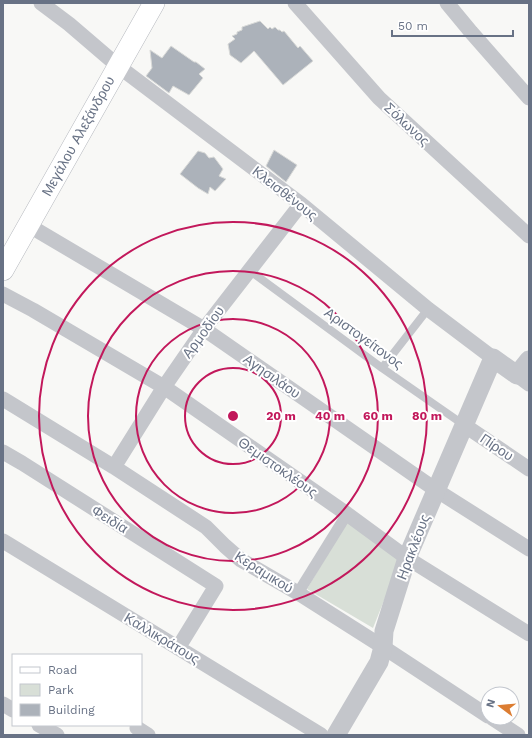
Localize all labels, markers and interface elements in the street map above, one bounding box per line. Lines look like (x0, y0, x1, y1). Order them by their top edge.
scale bar (392, 12, 513, 38)
text: 50 m (398, 19, 428, 33)
street label: Μεγάλου Αλεξάνδρου (38, 73, 118, 199)
street label: Σόλωνος (381, 99, 433, 149)
street label: Κλεισθένους (250, 163, 321, 223)
street label: Αρμοδίου (179, 303, 227, 361)
street label: Αριστογείτονος (322, 304, 407, 372)
street label: Αγησιλάου (240, 351, 304, 401)
centre of rings (226, 409, 240, 423)
text: 20 m (266, 409, 296, 423)
text: 40 m (315, 409, 345, 423)
text: 60 m (363, 409, 393, 423)
text: 80 m (412, 409, 442, 423)
street label: Πίρου (477, 430, 517, 464)
street label: Θεμιστοκλέους (235, 434, 321, 500)
street label: Φειδία (89, 502, 131, 536)
street label: Ηρακλέους (393, 512, 433, 582)
street label: Κεραμικού (232, 548, 296, 596)
street label: Καλλικράτους (121, 609, 203, 667)
legend (12, 654, 142, 726)
text: Road (48, 663, 77, 677)
text: Park (48, 683, 74, 697)
north arrow (480, 686, 520, 726)
text: N (483, 698, 498, 709)
text: Building (48, 703, 95, 717)

